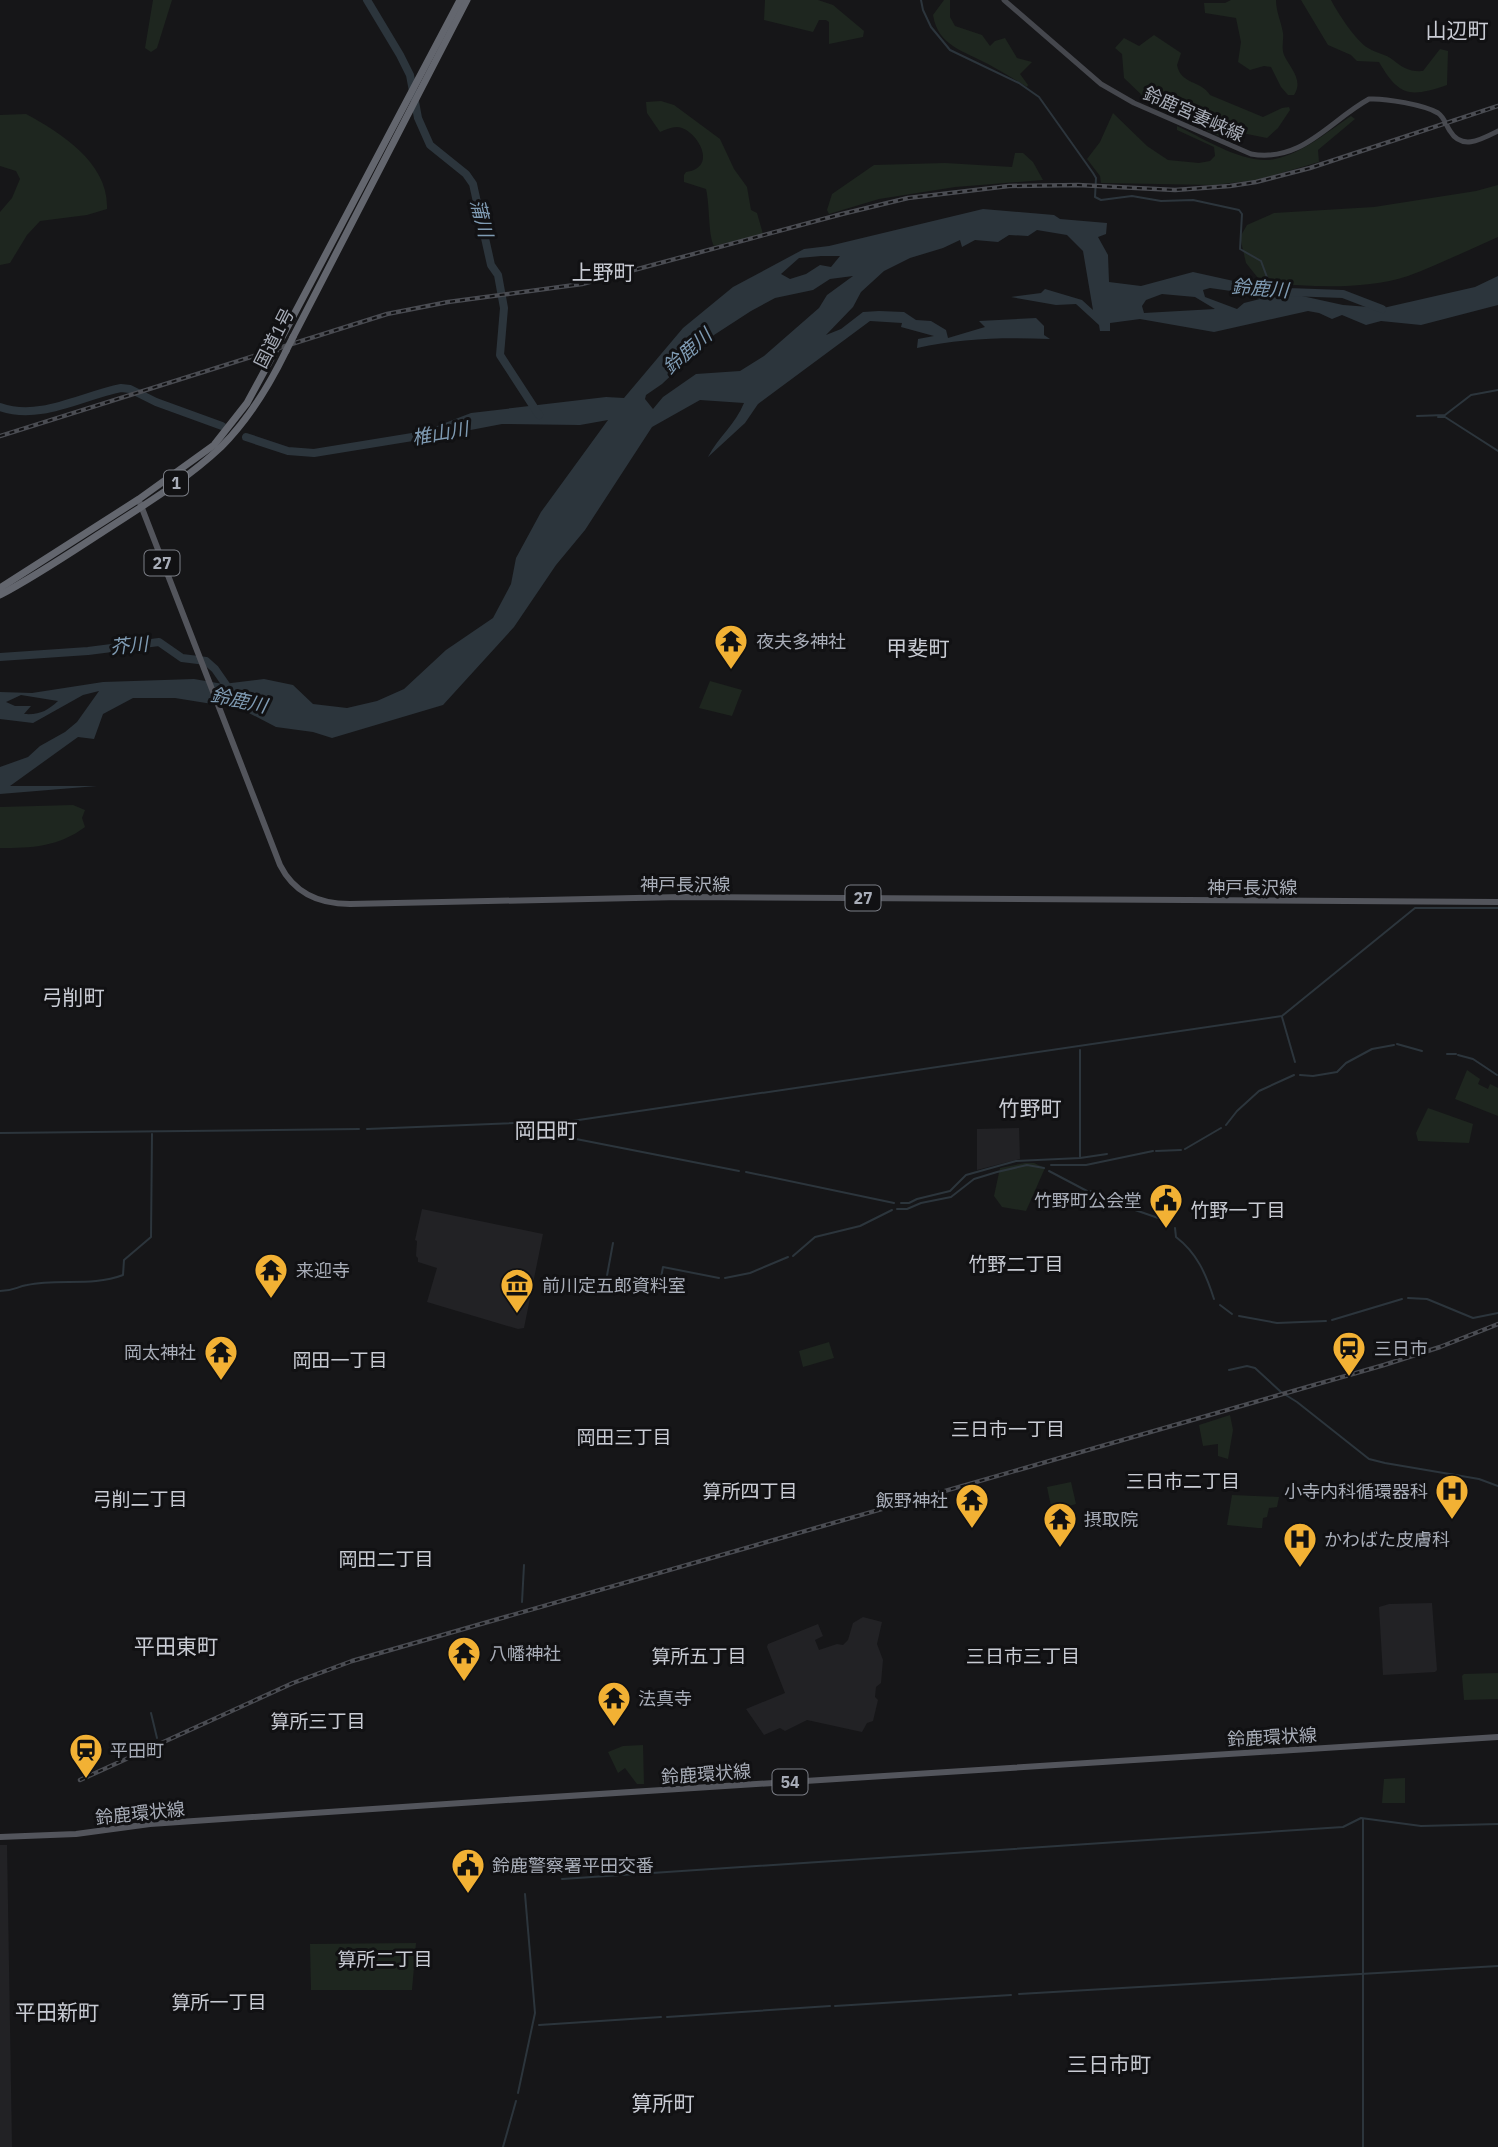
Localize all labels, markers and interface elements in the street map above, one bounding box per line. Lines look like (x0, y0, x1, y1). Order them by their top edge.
district label: 山辺町 (1426, 16, 1489, 44)
street label: 鈴鹿宮妻峡線 (1140, 82, 1248, 146)
water label: 蒲川 (466, 197, 499, 241)
district label: 上野町 (572, 258, 635, 286)
water label: 鈴鹿川 (1231, 274, 1291, 302)
street label: 国道1号 (249, 304, 299, 372)
water label: 鈴鹿川 (658, 322, 718, 379)
water label: 椎山川 (410, 416, 472, 450)
road number: 1 (164, 470, 188, 496)
road number: 27 (144, 550, 180, 576)
temple icon: 夜夫多神社 (712, 622, 750, 671)
place label: 夜夫多神社 (756, 630, 846, 653)
water label: 芥川 (109, 631, 151, 659)
district label: 甲斐町 (887, 634, 950, 662)
water label: 鈴鹿川 (209, 682, 271, 718)
street label: 神戸長沢線 (640, 873, 730, 896)
street label: 神戸長沢線 (1207, 876, 1297, 899)
road number: 27 (846, 885, 880, 910)
district label: 弓削町 (42, 983, 105, 1011)
district label: 竹野町 (999, 1094, 1062, 1122)
district label: 岡田町 (515, 1116, 578, 1144)
public building icon: 竹野町公会堂 (1147, 1181, 1185, 1230)
place label: 竹野町公会堂 (1034, 1189, 1142, 1212)
district label: 竹野一丁目 (1190, 1198, 1286, 1222)
temple icon: 来迎寺 (252, 1251, 290, 1300)
district label: 竹野二丁目 (968, 1252, 1064, 1276)
place label: 来迎寺 (296, 1259, 350, 1282)
museum icon: 前川定五郎資料室 (498, 1266, 536, 1315)
place label: 前川定五郎資料室 (542, 1274, 686, 1297)
station icon: 三日市 (1330, 1329, 1368, 1378)
temple icon: 岡太神社 (202, 1333, 240, 1382)
place label: 三日市 (1374, 1337, 1428, 1360)
place label: 岡太神社 (124, 1341, 196, 1364)
district label: 岡田一丁目 (292, 1348, 388, 1372)
district label: 三日市一丁目 (951, 1417, 1065, 1441)
district label: 岡田三丁目 (576, 1425, 672, 1449)
district label: 三日市二丁目 (1126, 1469, 1240, 1493)
hospital icon: 小寺内科循環器科 (1433, 1472, 1471, 1521)
district label: 算所四丁目 (702, 1479, 798, 1503)
place label: 小寺内科循環器科 (1284, 1480, 1428, 1503)
temple icon: 飯野神社 (953, 1481, 991, 1530)
district label: 弓削二丁目 (92, 1487, 188, 1511)
place label: 飯野神社 (876, 1489, 948, 1512)
temple icon: 摂取院 (1041, 1500, 1079, 1549)
place label: 摂取院 (1084, 1508, 1138, 1531)
hospital icon: かわばた皮膚科 (1281, 1520, 1319, 1569)
place label: かわばた皮膚科 (1324, 1528, 1450, 1551)
district label: 岡田二丁目 (338, 1547, 434, 1571)
district label: 平田東町 (134, 1632, 218, 1660)
temple icon: 八幡神社 (445, 1634, 483, 1683)
place label: 八幡神社 (489, 1642, 561, 1665)
district label: 算所五丁目 (651, 1644, 747, 1668)
district label: 三日市三丁目 (966, 1644, 1080, 1668)
temple icon: 法真寺 (595, 1679, 633, 1728)
place label: 法真寺 (638, 1687, 692, 1710)
district label: 算所三丁目 (270, 1709, 366, 1733)
street label: 鈴鹿環状線 (1226, 1723, 1318, 1751)
station icon: 平田町 (67, 1731, 105, 1780)
place label: 平田町 (110, 1739, 164, 1762)
street label: 鈴鹿環状線 (660, 1759, 752, 1789)
road number: 54 (772, 1770, 808, 1795)
street label: 鈴鹿環状線 (94, 1797, 186, 1829)
public building icon: 鈴鹿警察署平田交番 (449, 1846, 487, 1895)
place label: 鈴鹿警察署平田交番 (492, 1854, 654, 1877)
district label: 算所二丁目 (337, 1947, 433, 1971)
district label: 算所一丁目 (171, 1990, 267, 2014)
district label: 平田新町 (15, 1998, 99, 2026)
district label: 三日市町 (1067, 2050, 1151, 2078)
district label: 算所町 (632, 2089, 695, 2117)

